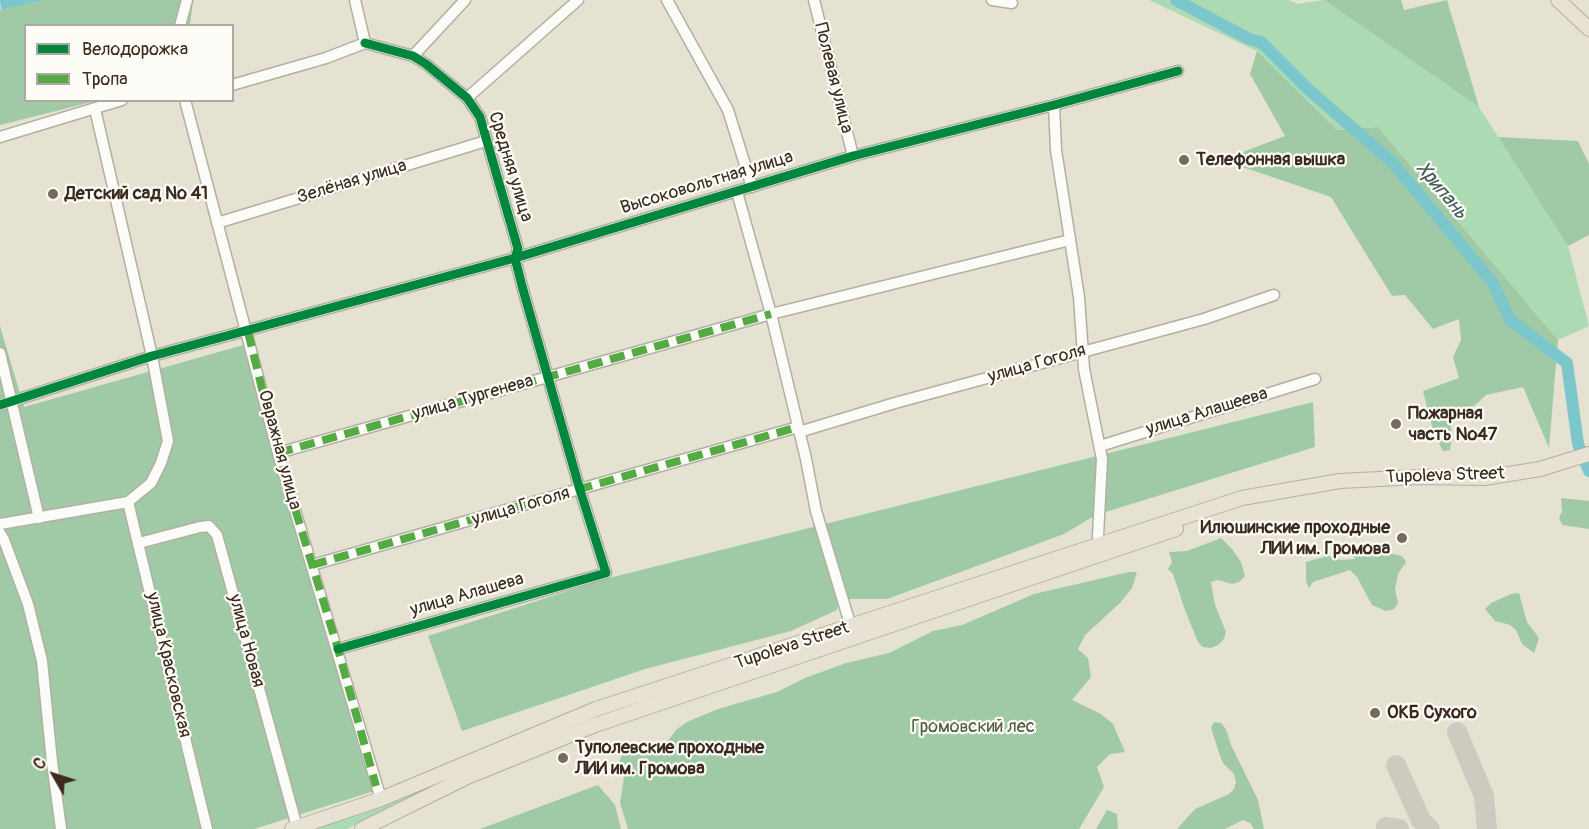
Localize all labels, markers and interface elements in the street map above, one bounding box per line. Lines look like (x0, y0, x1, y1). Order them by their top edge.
street label: Полевая улица (809, 20, 857, 136)
legend (24, 24, 234, 102)
text: Велодорожка (82, 38, 188, 61)
text: Тропа (82, 68, 128, 91)
street label: Средняя улица (483, 109, 537, 225)
street label: Высоковольтная улица (618, 146, 796, 220)
place label: Телефонная вышка (1196, 149, 1345, 171)
marker: Телефонная вышка (1177, 153, 1191, 167)
street label: Зелёная улица (295, 155, 409, 209)
water label: Хрипань (1410, 157, 1472, 225)
place label: Детский сад № 41 (65, 183, 208, 205)
marker: Детский сад № 41 (46, 187, 60, 201)
street label: улица Гоголя (986, 340, 1088, 388)
street label: улица Тургенева (410, 370, 536, 426)
street label: улица Алашеева (1144, 383, 1270, 441)
street label: Овражная улица (253, 388, 305, 512)
place label: Пожарная часть №47 (1408, 403, 1497, 446)
marker: Пожарная часть №47 (1389, 417, 1403, 431)
street label: Tupoleva Street (1385, 463, 1505, 489)
street label: улица Гоголя (470, 483, 572, 531)
place label: Илюшинские проходные ЛИИ им. Громова (1201, 517, 1390, 560)
marker: Илюшинские проходные ЛИИ им. Громова (1395, 531, 1409, 545)
street label: улица Алашева (408, 568, 526, 622)
street label: улица Красковская (141, 590, 195, 740)
street label: улица Новая (223, 592, 269, 690)
street label: Tupoleva Street (732, 617, 852, 675)
place label: ОКБ Сухого (1387, 702, 1477, 724)
marker: ОКБ Сухого (1368, 706, 1382, 720)
park label: Громовский лес (911, 716, 1035, 738)
place label: Туполевские проходные ЛИИ им. Громова (575, 737, 764, 780)
north arrow (24, 745, 84, 805)
marker: Туполевские проходные ЛИИ им. Громова (556, 751, 570, 765)
text: С (29, 754, 51, 774)

